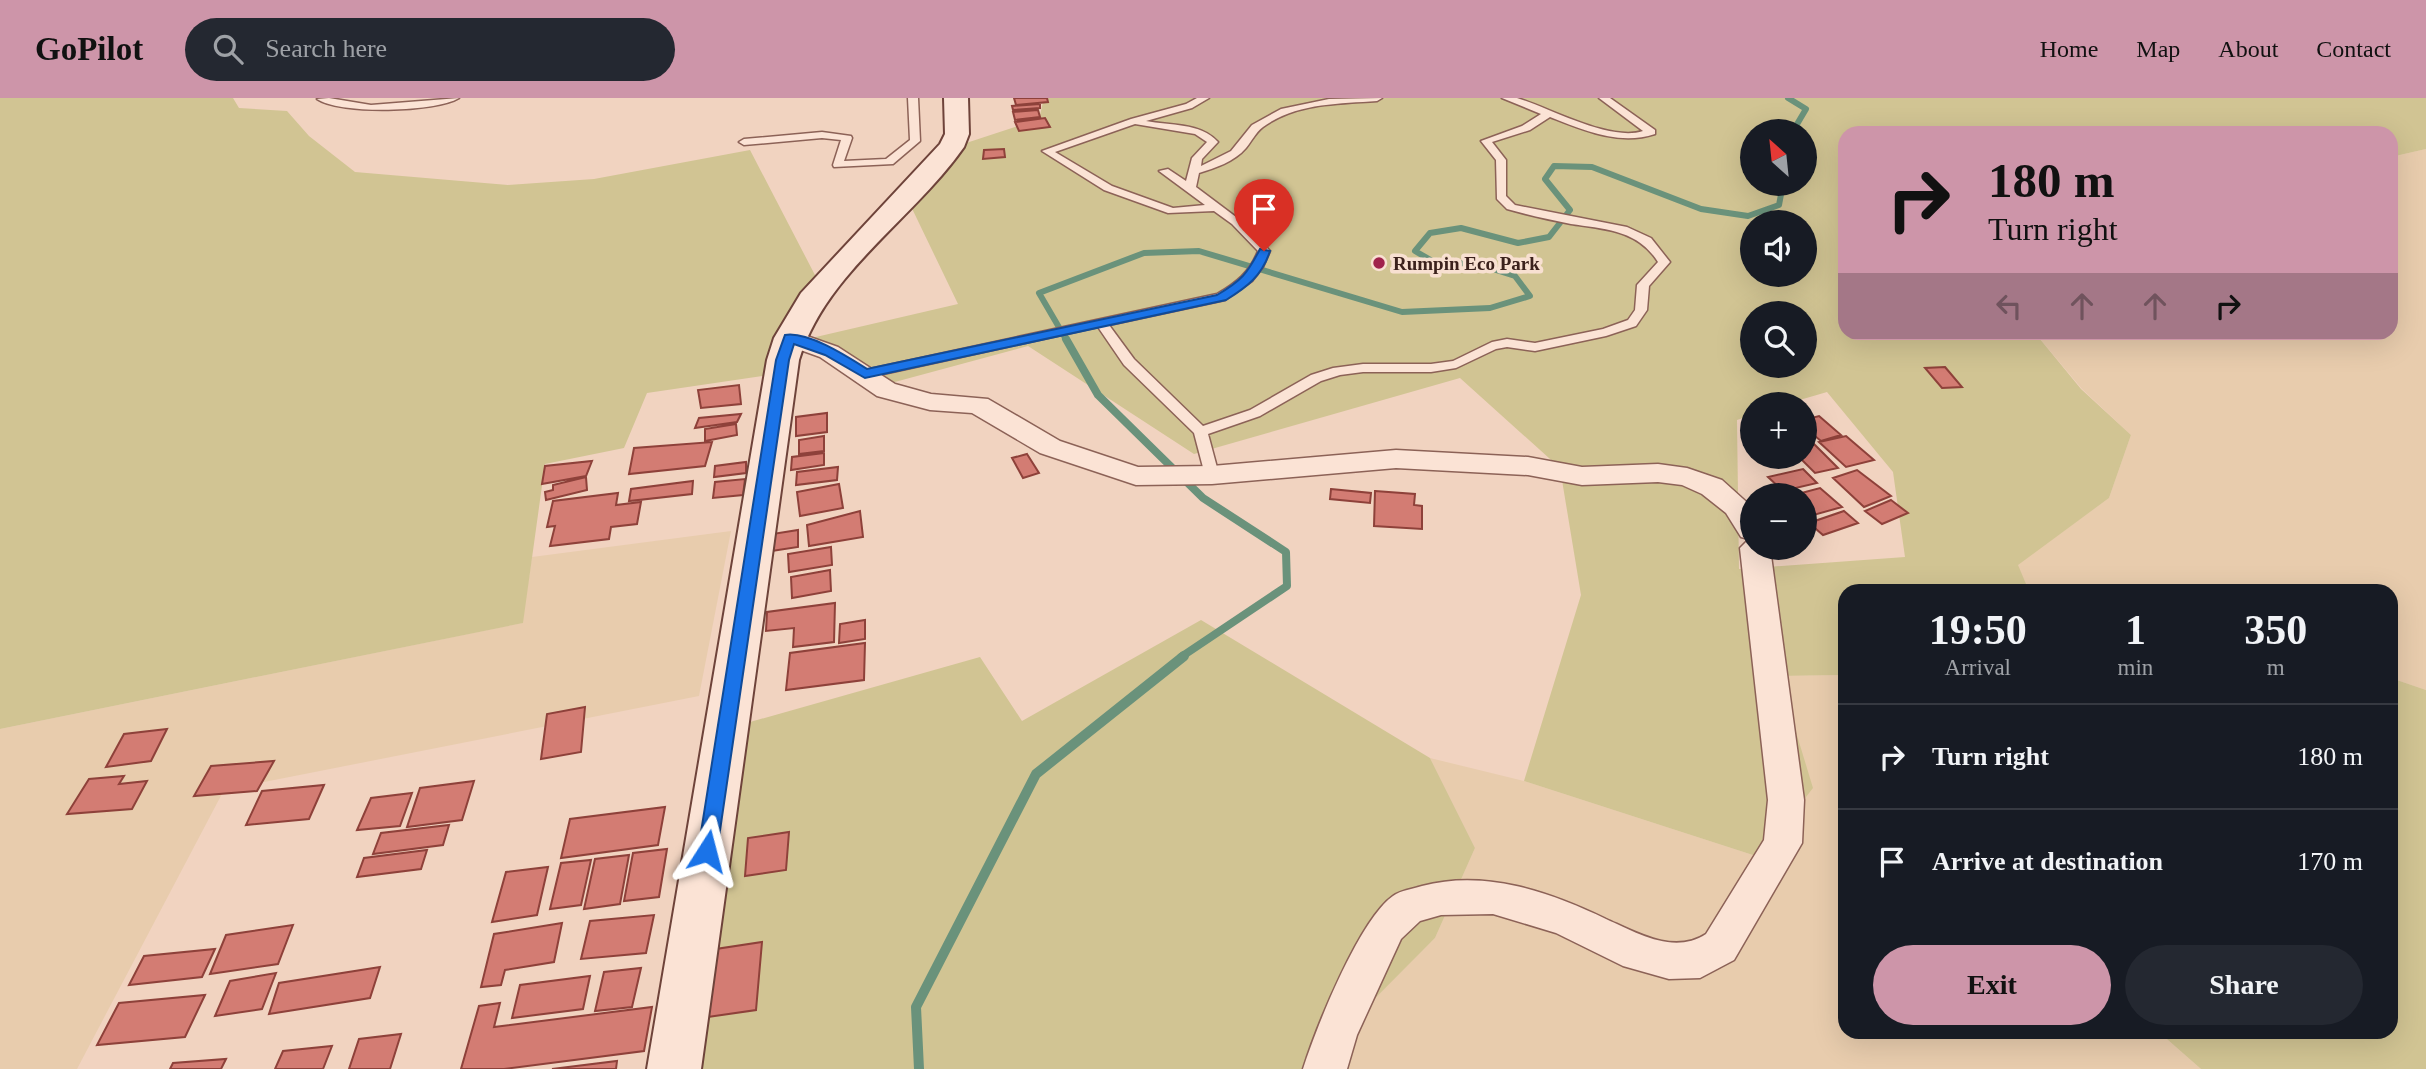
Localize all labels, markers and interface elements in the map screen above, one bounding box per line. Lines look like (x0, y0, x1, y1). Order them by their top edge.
search box (185, 18, 675, 81)
icon: search (209, 30, 247, 68)
text: GoPilot (35, 31, 143, 67)
text: Search here (265, 34, 387, 63)
text: Home (2040, 36, 2098, 62)
text: Map (2136, 36, 2180, 62)
text: About (2218, 36, 2278, 62)
text: Contact (2316, 36, 2391, 62)
north arrow (1740, 119, 1816, 196)
map controls (1740, 119, 1817, 560)
text: 180 m (1988, 153, 2115, 208)
icon: right (1873, 154, 1964, 245)
pin (1234, 179, 1294, 251)
icon: arrive (1245, 190, 1283, 228)
button: sound (1740, 210, 1817, 287)
text: Turn right (1988, 211, 2118, 247)
place label: Rumpin Eco Park (1393, 253, 1540, 274)
marker: Rumpin Eco Park (1371, 255, 1387, 271)
icon: left (1990, 287, 2028, 325)
icon: ahead (2063, 287, 2101, 325)
icon: ahead (2136, 287, 2174, 325)
icon: right (2209, 287, 2247, 325)
button: search (1740, 301, 1817, 378)
button: + (1740, 392, 1817, 469)
button: − (1740, 483, 1817, 560)
text: 19:50 (1929, 607, 2027, 653)
text: 1 (2125, 607, 2146, 653)
text: 350 (2244, 607, 2307, 653)
text: Arrival (1945, 655, 2011, 680)
text: min (2118, 655, 2153, 680)
text: m (2267, 655, 2285, 680)
icon: right (1873, 738, 1911, 776)
text: Turn right (1932, 742, 2049, 771)
text: 180 m (2297, 742, 2363, 771)
position arrow (670, 814, 744, 888)
icon: arrive (1873, 843, 1911, 881)
text: Arrive at destination (1932, 847, 2163, 876)
text: 170 m (2297, 847, 2363, 876)
button: Exit (1873, 945, 2111, 1025)
button: Share (2125, 945, 2363, 1025)

